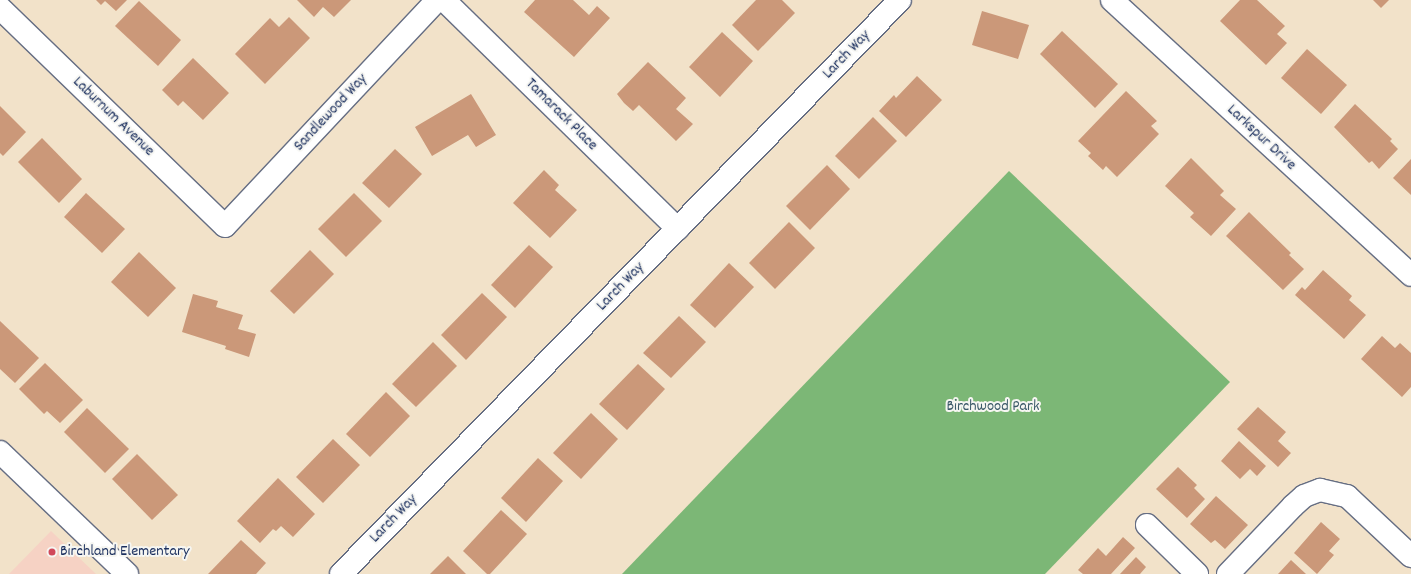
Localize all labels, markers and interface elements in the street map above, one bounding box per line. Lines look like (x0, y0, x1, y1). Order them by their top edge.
street label: Larch Way (819, 27, 875, 83)
street label: Sandlewood Way (290, 70, 372, 156)
street label: Laburnum Avenue (68, 73, 158, 161)
street label: Tamarack Place (521, 75, 601, 155)
street label: Larkspur Drive (1222, 101, 1300, 175)
street label: Larch Way (593, 259, 649, 315)
park label: Birchwood Park (946, 397, 1040, 417)
street label: Larch Way (366, 491, 422, 547)
place label: Birchland Elementary (60, 542, 189, 562)
marker: Birchland Elementary (47, 547, 57, 557)

